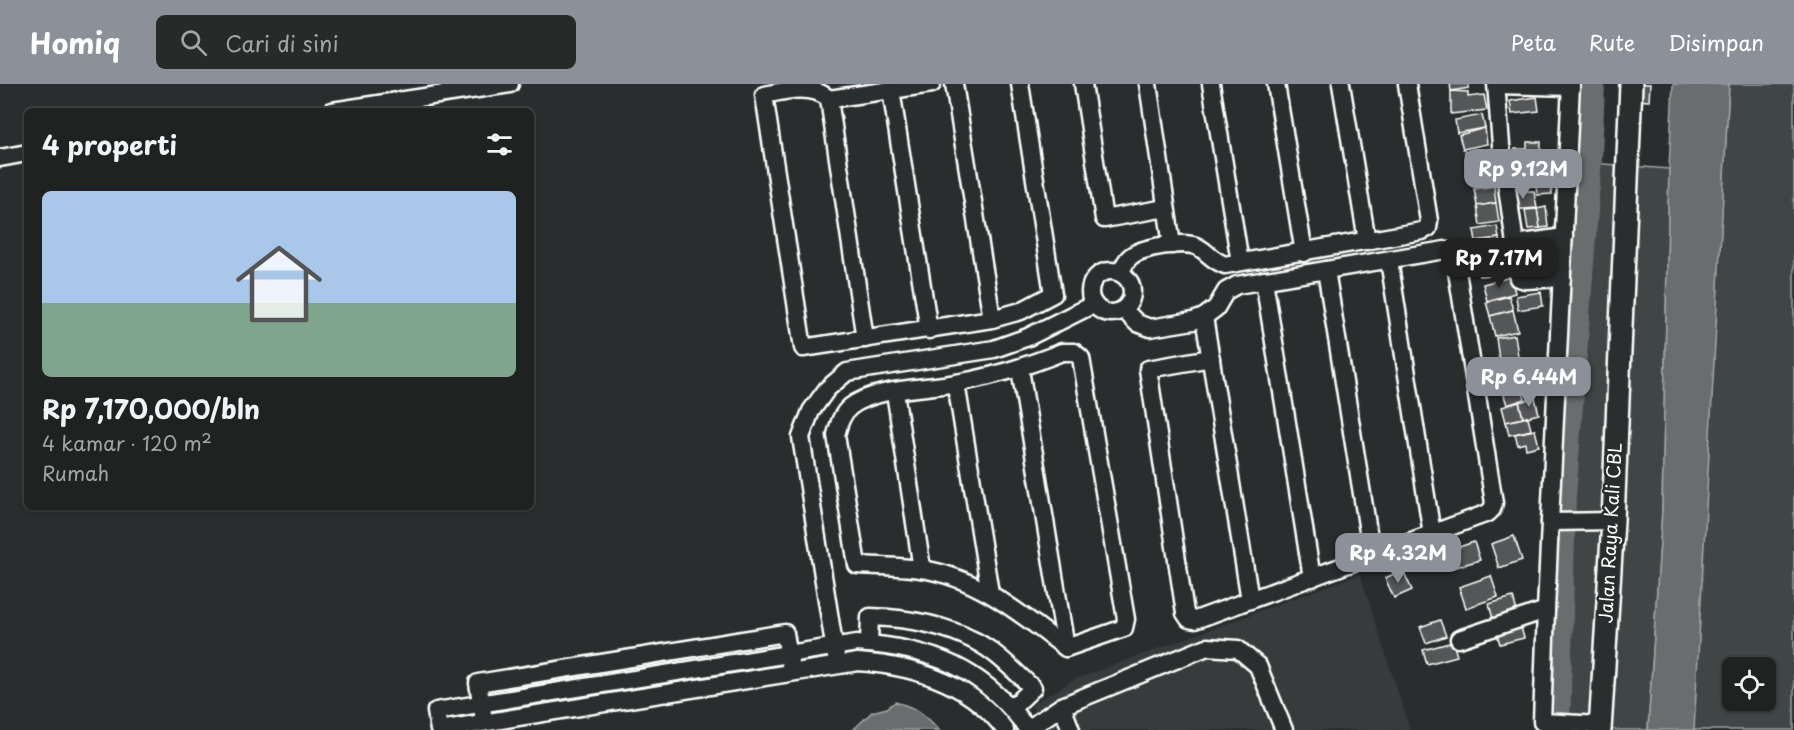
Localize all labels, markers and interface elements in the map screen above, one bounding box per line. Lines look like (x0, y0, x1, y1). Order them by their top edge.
search box (156, 15, 576, 69)
text: Homiq (30, 21, 120, 64)
icon: search (177, 26, 210, 59)
text: Cari di sini (225, 26, 339, 59)
text: Peta (1511, 26, 1556, 58)
text: Rute (1589, 26, 1635, 58)
text: Disimpan (1668, 26, 1764, 58)
text: 4 properti (42, 125, 177, 164)
icon: filters (483, 128, 516, 161)
pin: Rp 9.12M (1461, 149, 1585, 200)
text: Rp 9.12M (1478, 153, 1568, 183)
icon: home (225, 230, 333, 338)
pin: Rp 7.17M (1437, 238, 1561, 289)
text: Rp 7.17M (1455, 242, 1543, 272)
pin: Rp 6.44M (1467, 357, 1591, 408)
text: Rp 6.44M (1481, 361, 1577, 391)
text: Rp 7,170,000/bln (42, 389, 260, 428)
text: 4 kamar · 120 m² (42, 428, 212, 458)
street label: Jalan Raya Kali CBL (1591, 442, 1628, 624)
text: Rumah (42, 458, 109, 488)
pin: Rp 4.32M (1336, 533, 1460, 584)
text: Rp 4.32M (1349, 537, 1447, 567)
map controls (1722, 657, 1776, 711)
button: locate (1722, 657, 1776, 711)

